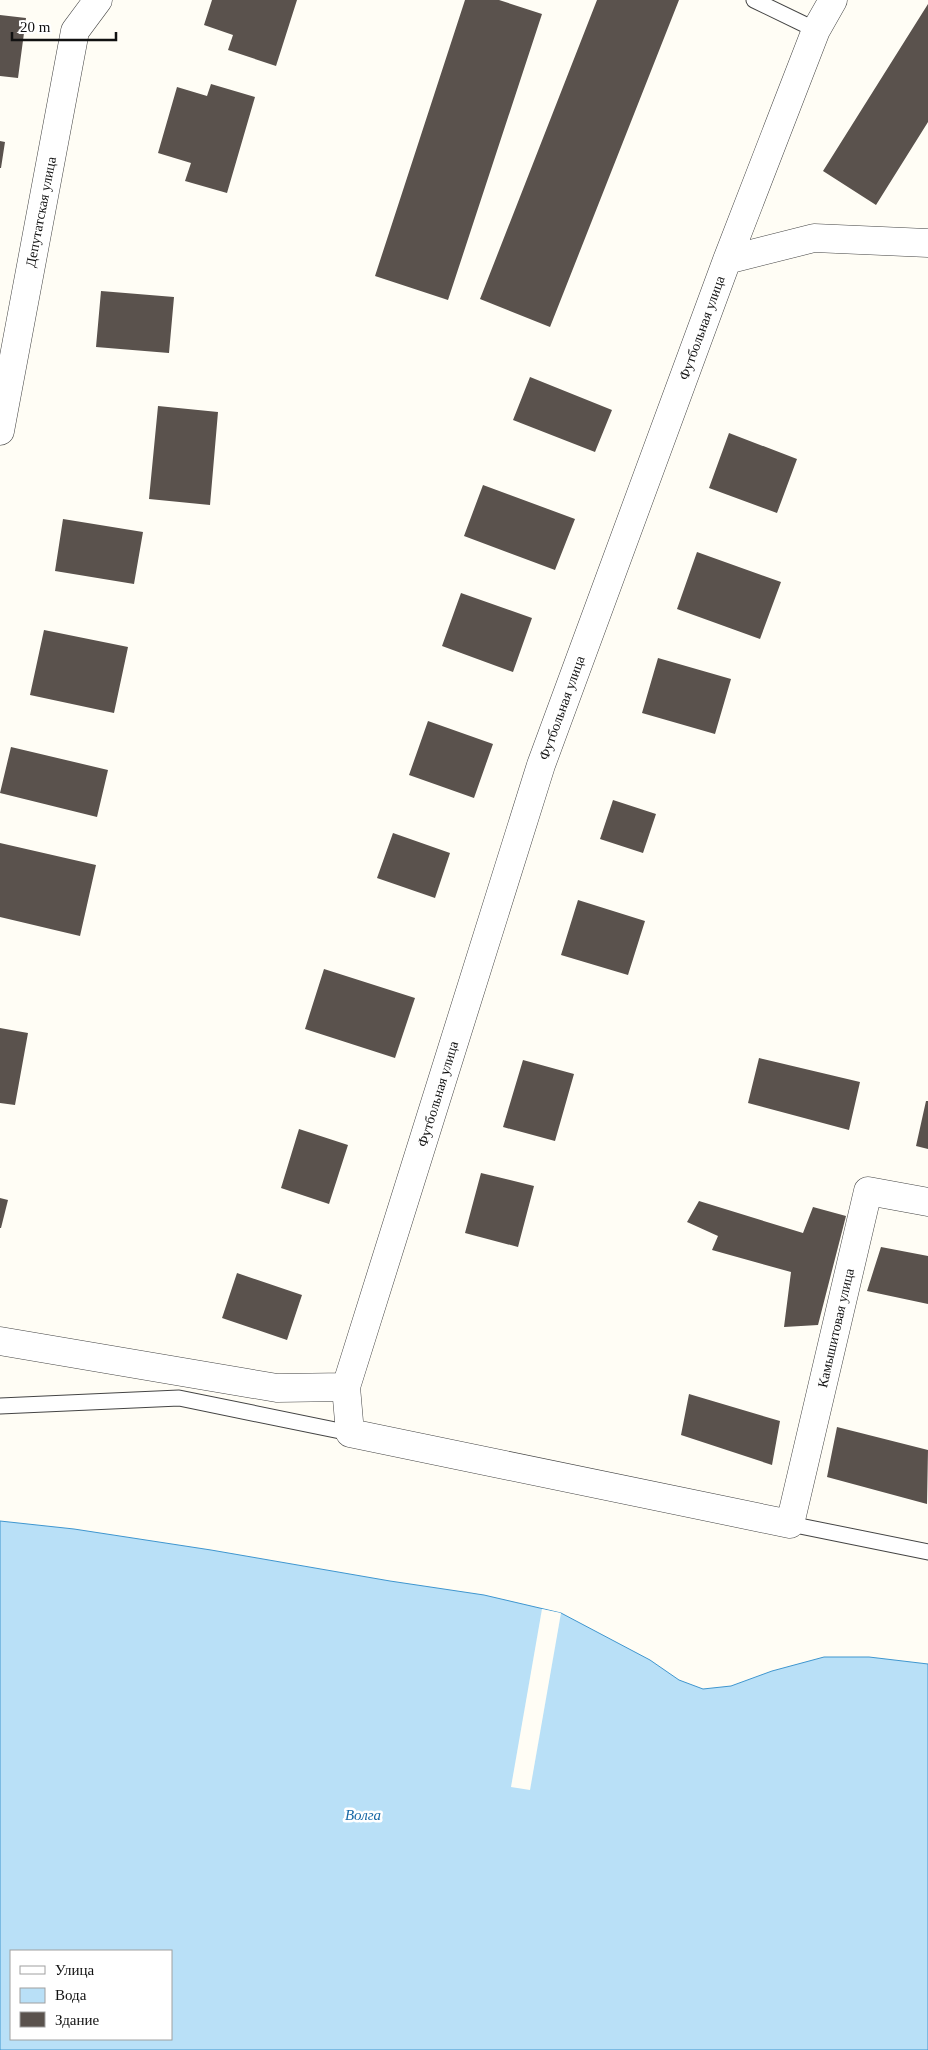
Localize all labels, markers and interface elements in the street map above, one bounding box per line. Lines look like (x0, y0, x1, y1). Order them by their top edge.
scale bar (12, 10, 116, 42)
text: 20 m (20, 19, 51, 35)
street label: Депутатская улица (23, 155, 59, 269)
street label: Футбольная улица (676, 273, 728, 382)
street label: Футбольная улица (536, 653, 588, 762)
street label: Футбольная улица (415, 1039, 461, 1149)
street label: Камышитовая улица (815, 1266, 857, 1389)
water label: Волга (345, 1807, 381, 1823)
legend (10, 1950, 172, 2040)
text: Улица (55, 1962, 94, 1978)
text: Вода (55, 1987, 87, 2003)
text: Здание (55, 2012, 99, 2028)

